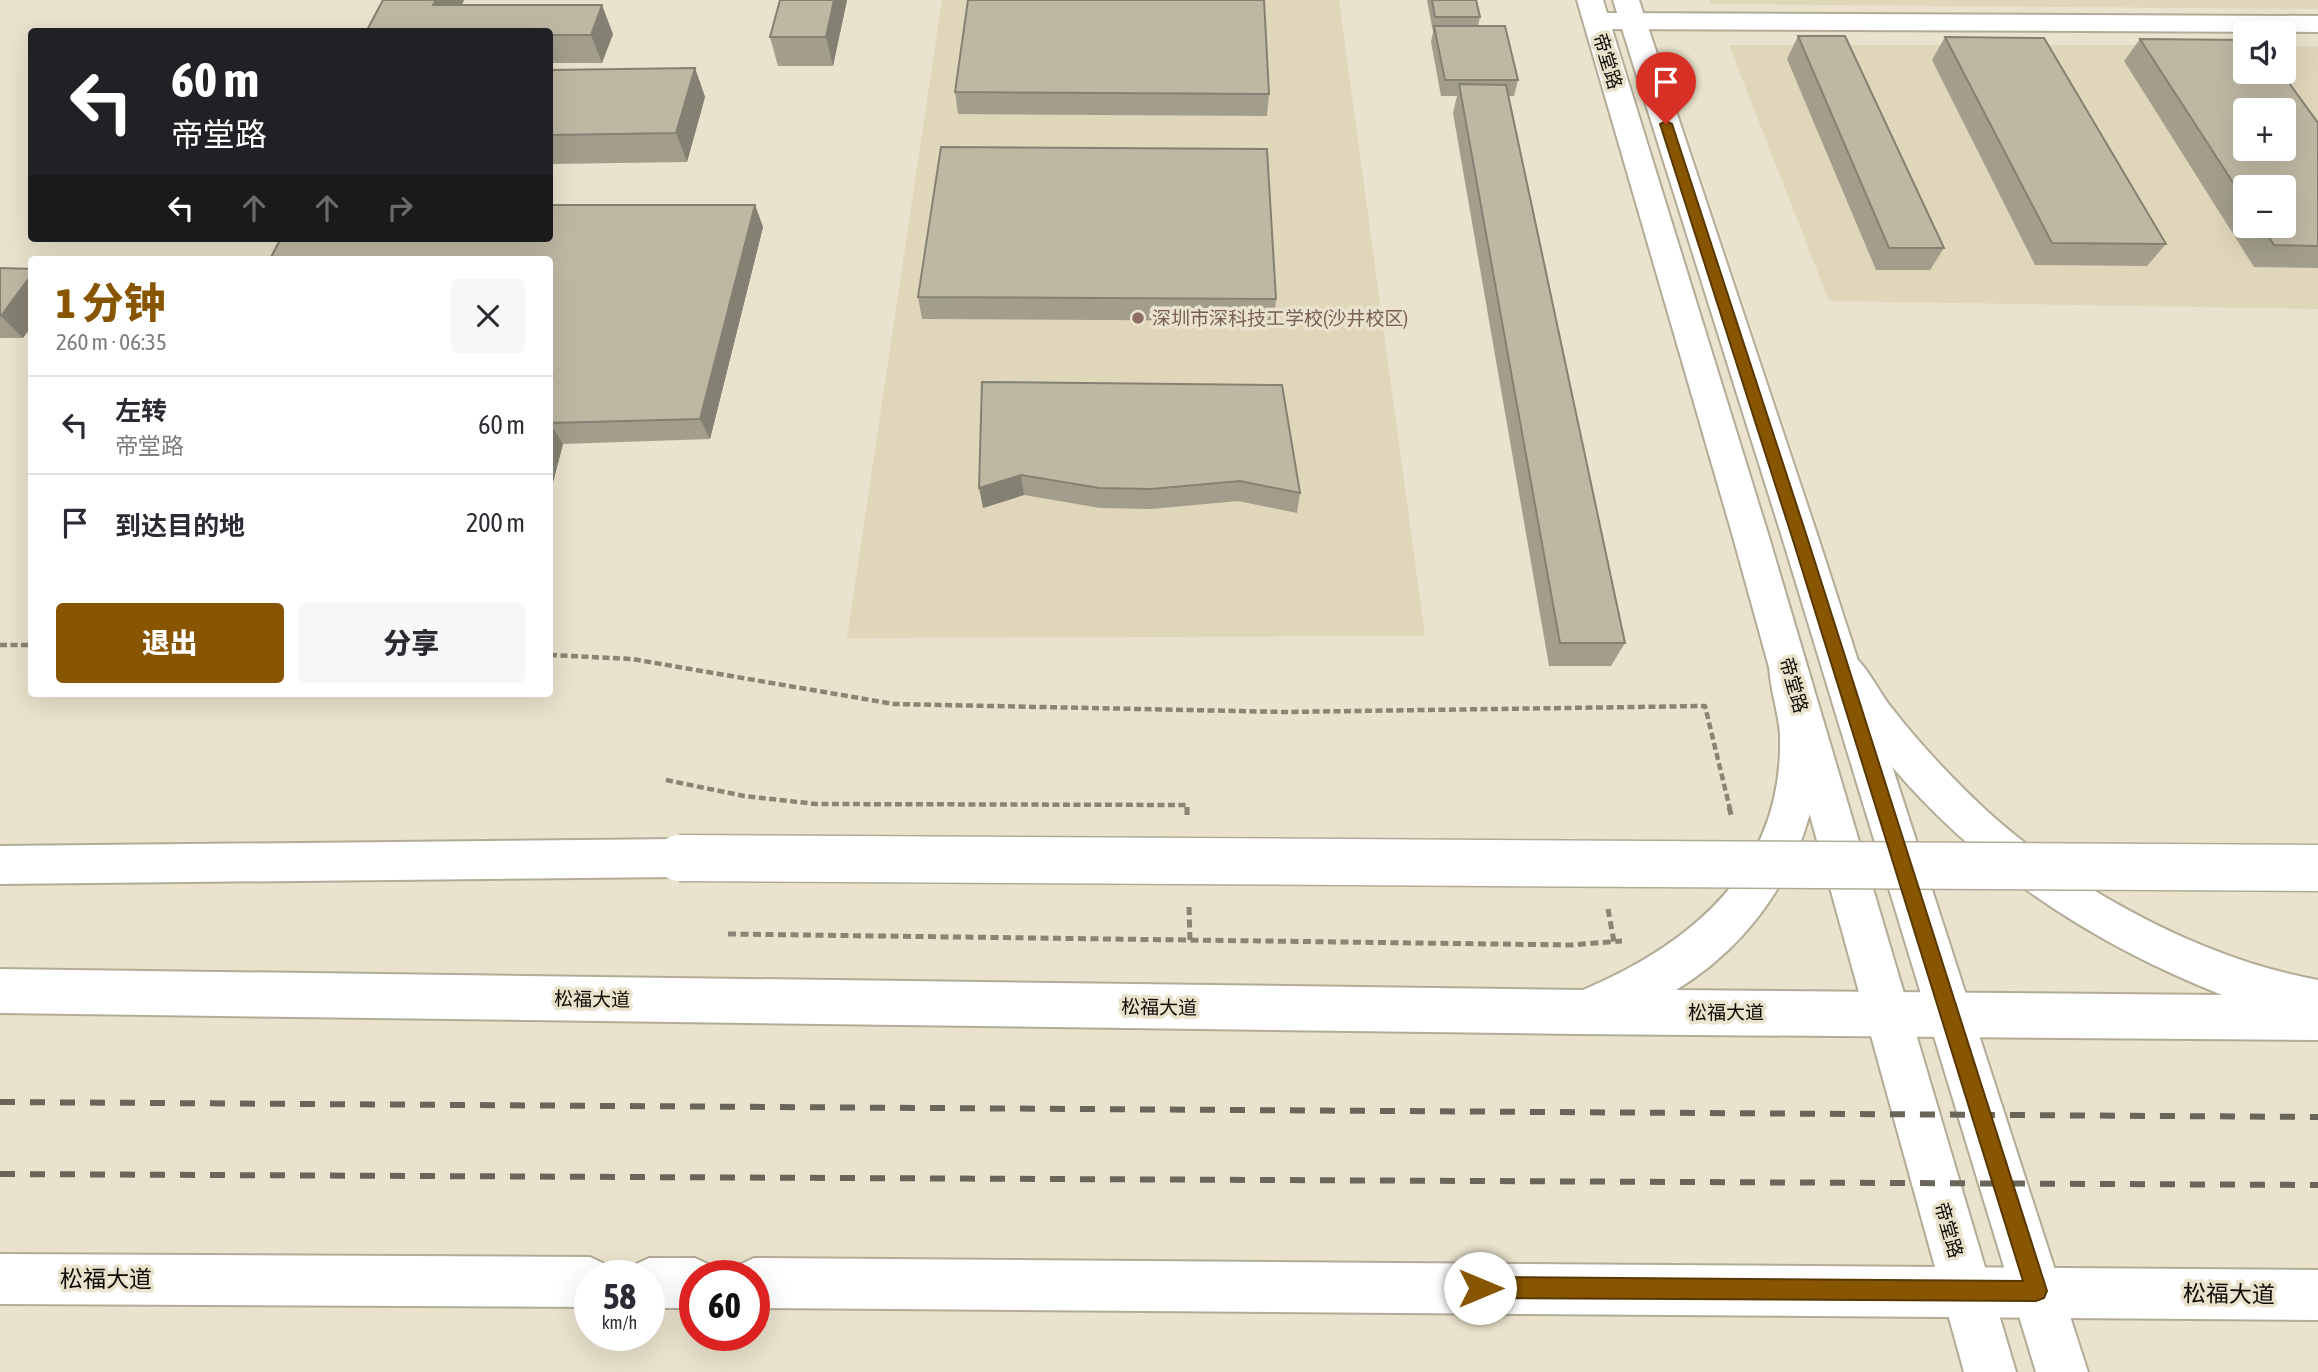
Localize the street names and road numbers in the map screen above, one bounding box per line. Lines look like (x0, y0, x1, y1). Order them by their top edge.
street label: 帝堂路 (1589, 31, 1627, 91)
street label: 帝堂路 (1776, 655, 1812, 715)
street label: 松福大道 (554, 987, 630, 1011)
street label: 松福大道 (1121, 995, 1197, 1019)
street label: 松福大道 (1688, 1001, 1764, 1023)
street label: 帝堂路 (1931, 1200, 1967, 1260)
street label: 松福大道 (60, 1266, 152, 1292)
street label: 松福大道 (2183, 1280, 2275, 1308)

